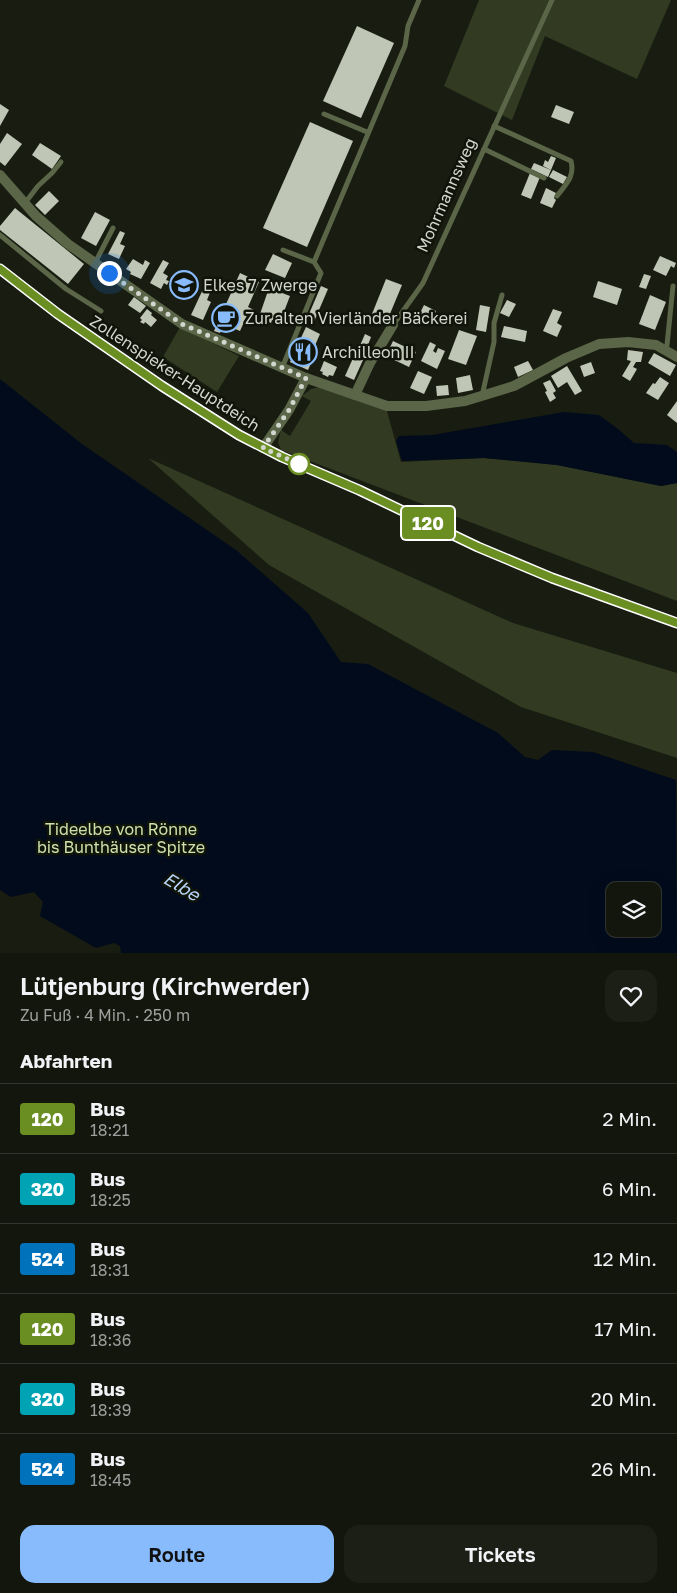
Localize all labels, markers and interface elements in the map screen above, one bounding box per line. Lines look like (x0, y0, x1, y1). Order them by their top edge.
street label: Mohrmannsweg (412, 135, 480, 255)
your location (97, 261, 122, 286)
school or university icon: Elkes 7 Zwerge (169, 270, 199, 300)
place label: Elkes 7 Zwerge (203, 275, 317, 295)
cafe icon: Zur alten Vierländer Bäckerei (211, 303, 241, 333)
place label: Zur alten Vierländer Bäckerei (245, 308, 468, 328)
street label: Zollenspieker-Hauptdeich (86, 311, 264, 435)
restaurant icon: Archilleon II (288, 337, 318, 367)
place label: Archilleon II (322, 342, 415, 362)
unlabelled marker (288, 453, 310, 475)
line badge: 120 (399, 507, 457, 539)
text: 120 (412, 512, 444, 534)
park label: Tideelbe von Rönne bis Bunthäuser Spitze (37, 819, 205, 857)
water label: Elbe (160, 867, 205, 906)
map controls (606, 882, 661, 937)
button: layers (606, 882, 661, 937)
button: heart (605, 970, 657, 1022)
text: Lütjenburg (Kirchwerder) (20, 971, 310, 1000)
text: Zu Fuß · 4 Min. · 250 m (20, 1005, 190, 1025)
text: Abfahrten (20, 1049, 112, 1072)
text: Bus (90, 1097, 125, 1120)
text: 2 Min. (602, 1107, 657, 1130)
text: 120 (32, 1108, 63, 1130)
text: 18:21 (90, 1120, 129, 1140)
text: Bus (90, 1167, 125, 1190)
text: 6 Min. (602, 1177, 657, 1200)
text: 320 (31, 1178, 64, 1200)
text: 18:25 (90, 1190, 131, 1210)
text: Bus (90, 1237, 125, 1260)
text: 12 Min. (593, 1247, 657, 1270)
text: 524 (31, 1248, 64, 1270)
text: 18:31 (90, 1260, 129, 1280)
text: Bus (90, 1307, 125, 1330)
text: 17 Min. (594, 1317, 657, 1340)
text: 120 (32, 1318, 63, 1340)
text: 18:36 (90, 1330, 131, 1350)
text: Bus (90, 1377, 125, 1400)
text: 20 Min. (591, 1387, 657, 1410)
text: 320 (31, 1388, 64, 1410)
text: 18:39 (90, 1400, 131, 1420)
text: Bus (90, 1447, 125, 1470)
text: 26 Min. (591, 1457, 657, 1480)
text: 524 (31, 1458, 64, 1480)
text: 18:45 (90, 1470, 131, 1490)
button: Route (20, 1525, 334, 1583)
button: Tickets (344, 1525, 657, 1583)

